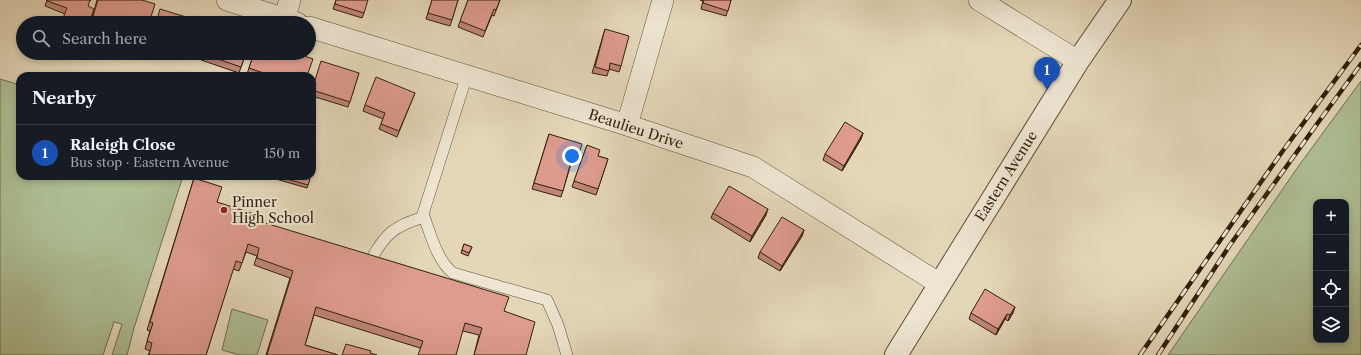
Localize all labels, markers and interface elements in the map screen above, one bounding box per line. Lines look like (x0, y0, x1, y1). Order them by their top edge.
search box (16, 16, 316, 60)
icon: search (30, 27, 52, 49)
text: Search here (62, 29, 147, 48)
pin: 1 (1034, 57, 1060, 90)
text: Nearby (32, 88, 96, 108)
street label: Beaulieu Drive (586, 105, 686, 153)
street label: Eastern Avenue (971, 127, 1041, 225)
text: Raleigh Close (70, 135, 175, 154)
text: 1 (42, 145, 48, 161)
text: 150 m (264, 145, 300, 161)
your location (562, 146, 582, 166)
text: Bus stop · Eastern Avenue (70, 154, 229, 170)
place label: Pinner High School (232, 193, 314, 227)
map controls (1313, 199, 1349, 343)
button: + (1313, 199, 1349, 235)
marker: Pinner High School (219, 205, 229, 215)
button: − (1313, 235, 1349, 271)
button: locate (1313, 271, 1349, 307)
button: layers (1313, 307, 1349, 343)

